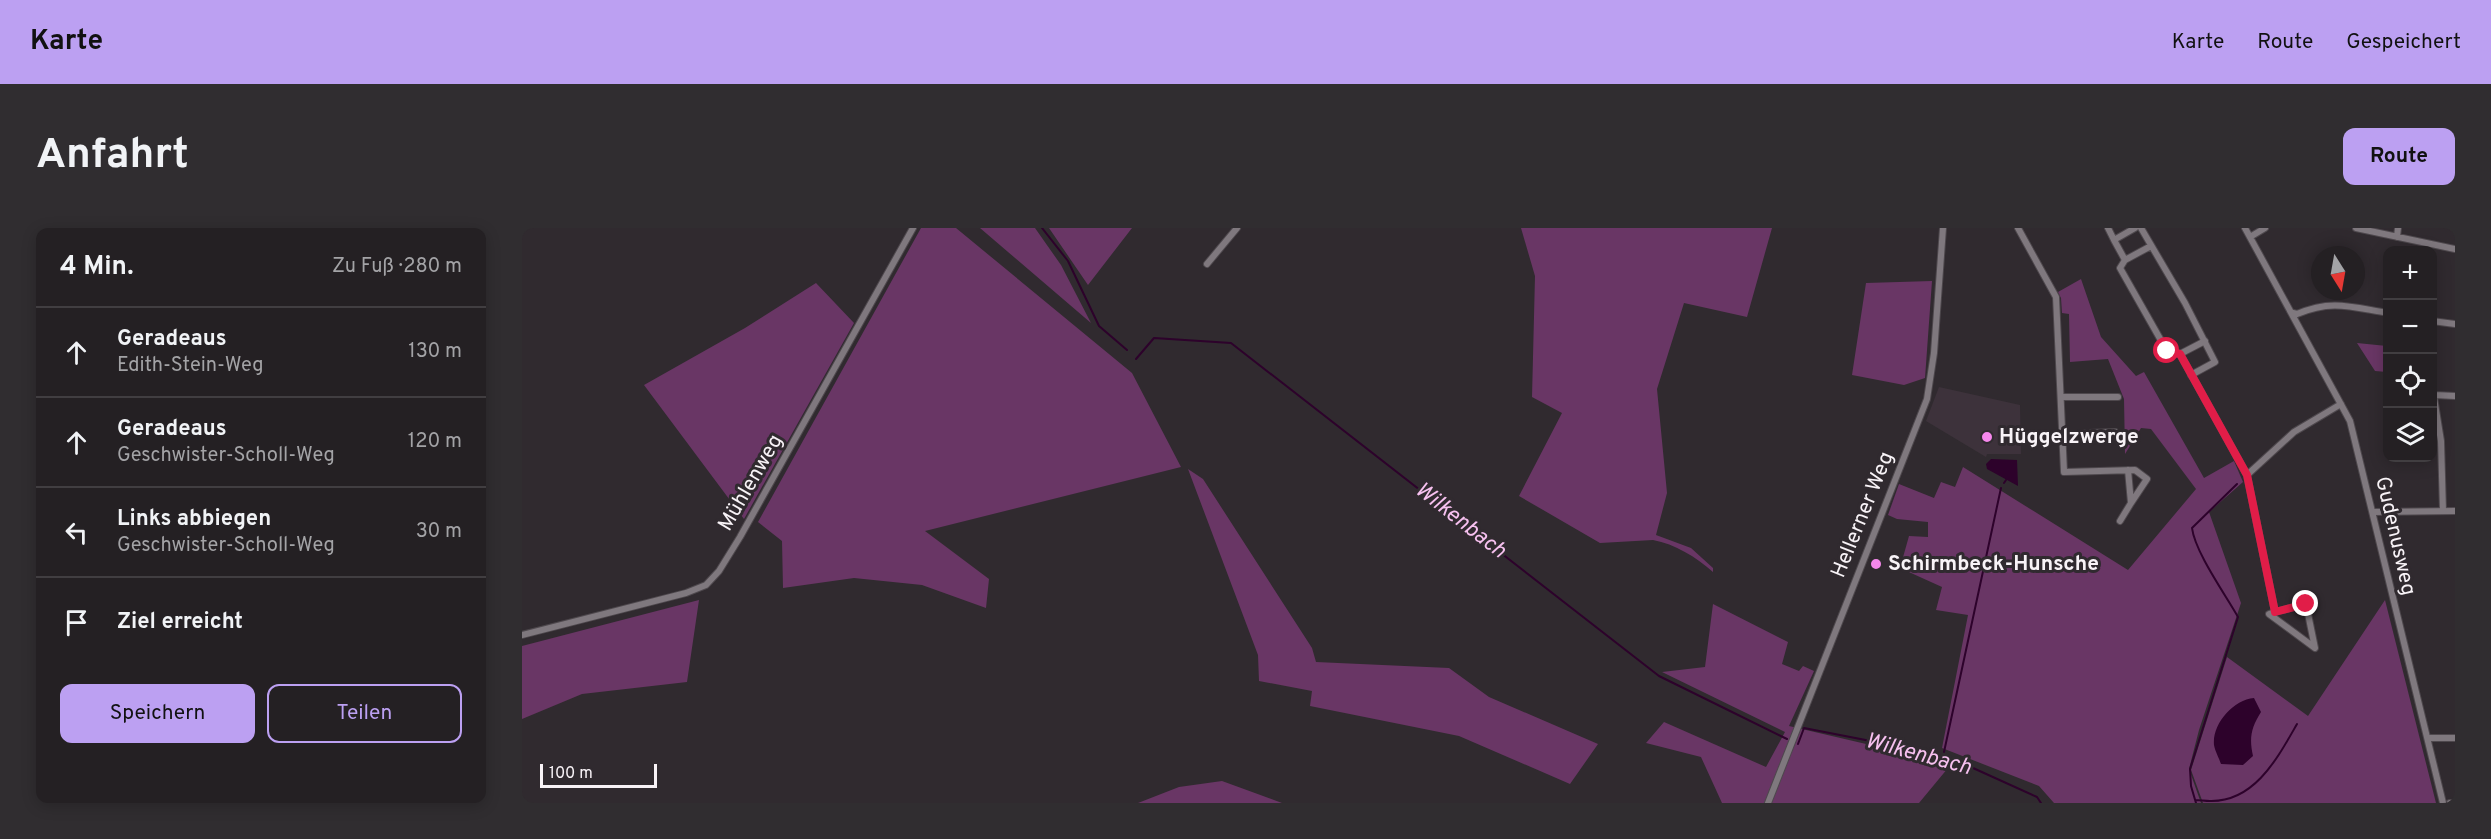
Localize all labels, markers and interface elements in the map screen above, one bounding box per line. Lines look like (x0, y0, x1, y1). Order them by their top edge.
text: Karte (30, 24, 103, 60)
text: Karte (2172, 29, 2224, 56)
text: Route (2257, 29, 2313, 56)
text: Gespeichert (2346, 29, 2461, 56)
button: Route (2343, 128, 2455, 185)
text: Anfahrt (36, 130, 189, 183)
north arrow (2311, 246, 2365, 300)
map controls (2383, 246, 2437, 462)
button: + (2383, 246, 2437, 300)
text: 4 Min. (60, 251, 134, 284)
text: Zu Fuß · 280 m (332, 254, 462, 280)
button: − (2383, 300, 2437, 354)
text: Geradeaus (117, 326, 227, 353)
icon: ahead (60, 336, 93, 369)
route start (2153, 337, 2179, 363)
text: 130 m (408, 339, 462, 365)
text: Edith-Stein-Weg (117, 353, 263, 379)
button: locate (2383, 354, 2437, 408)
button: layers (2383, 408, 2437, 462)
text: Geradeaus (117, 416, 227, 443)
place label: Hüggelzwerge (1999, 424, 2139, 451)
icon: ahead (60, 426, 93, 459)
text: 120 m (408, 429, 462, 455)
street label: Mühlenweg (712, 430, 790, 536)
marker: Hüggelzwerge (1980, 430, 1994, 444)
text: Geschwister-Scholl-Weg (117, 443, 335, 469)
street label: Hellerner Weg (1825, 448, 1901, 582)
street label: Gudenusweg (2368, 474, 2422, 598)
water label: Wilkenbach (1409, 477, 1511, 565)
text: Links abbiegen (117, 506, 271, 533)
icon: left (60, 516, 93, 549)
text: 30 m (416, 519, 462, 545)
text: Geschwister-Scholl-Weg (117, 533, 335, 559)
place label: Schirmbeck-Hunsche (1888, 551, 2099, 578)
marker: Schirmbeck-Hunsche (1869, 557, 1883, 571)
route end (2292, 590, 2318, 616)
icon: arrive (60, 606, 93, 639)
text: Ziel erreicht (117, 609, 243, 636)
button: Speichern (60, 684, 255, 743)
button: Teilen (267, 684, 462, 743)
water label: Wilkenbach (1862, 728, 1974, 782)
scale bar (540, 761, 657, 788)
text: 100 m (549, 764, 593, 784)

